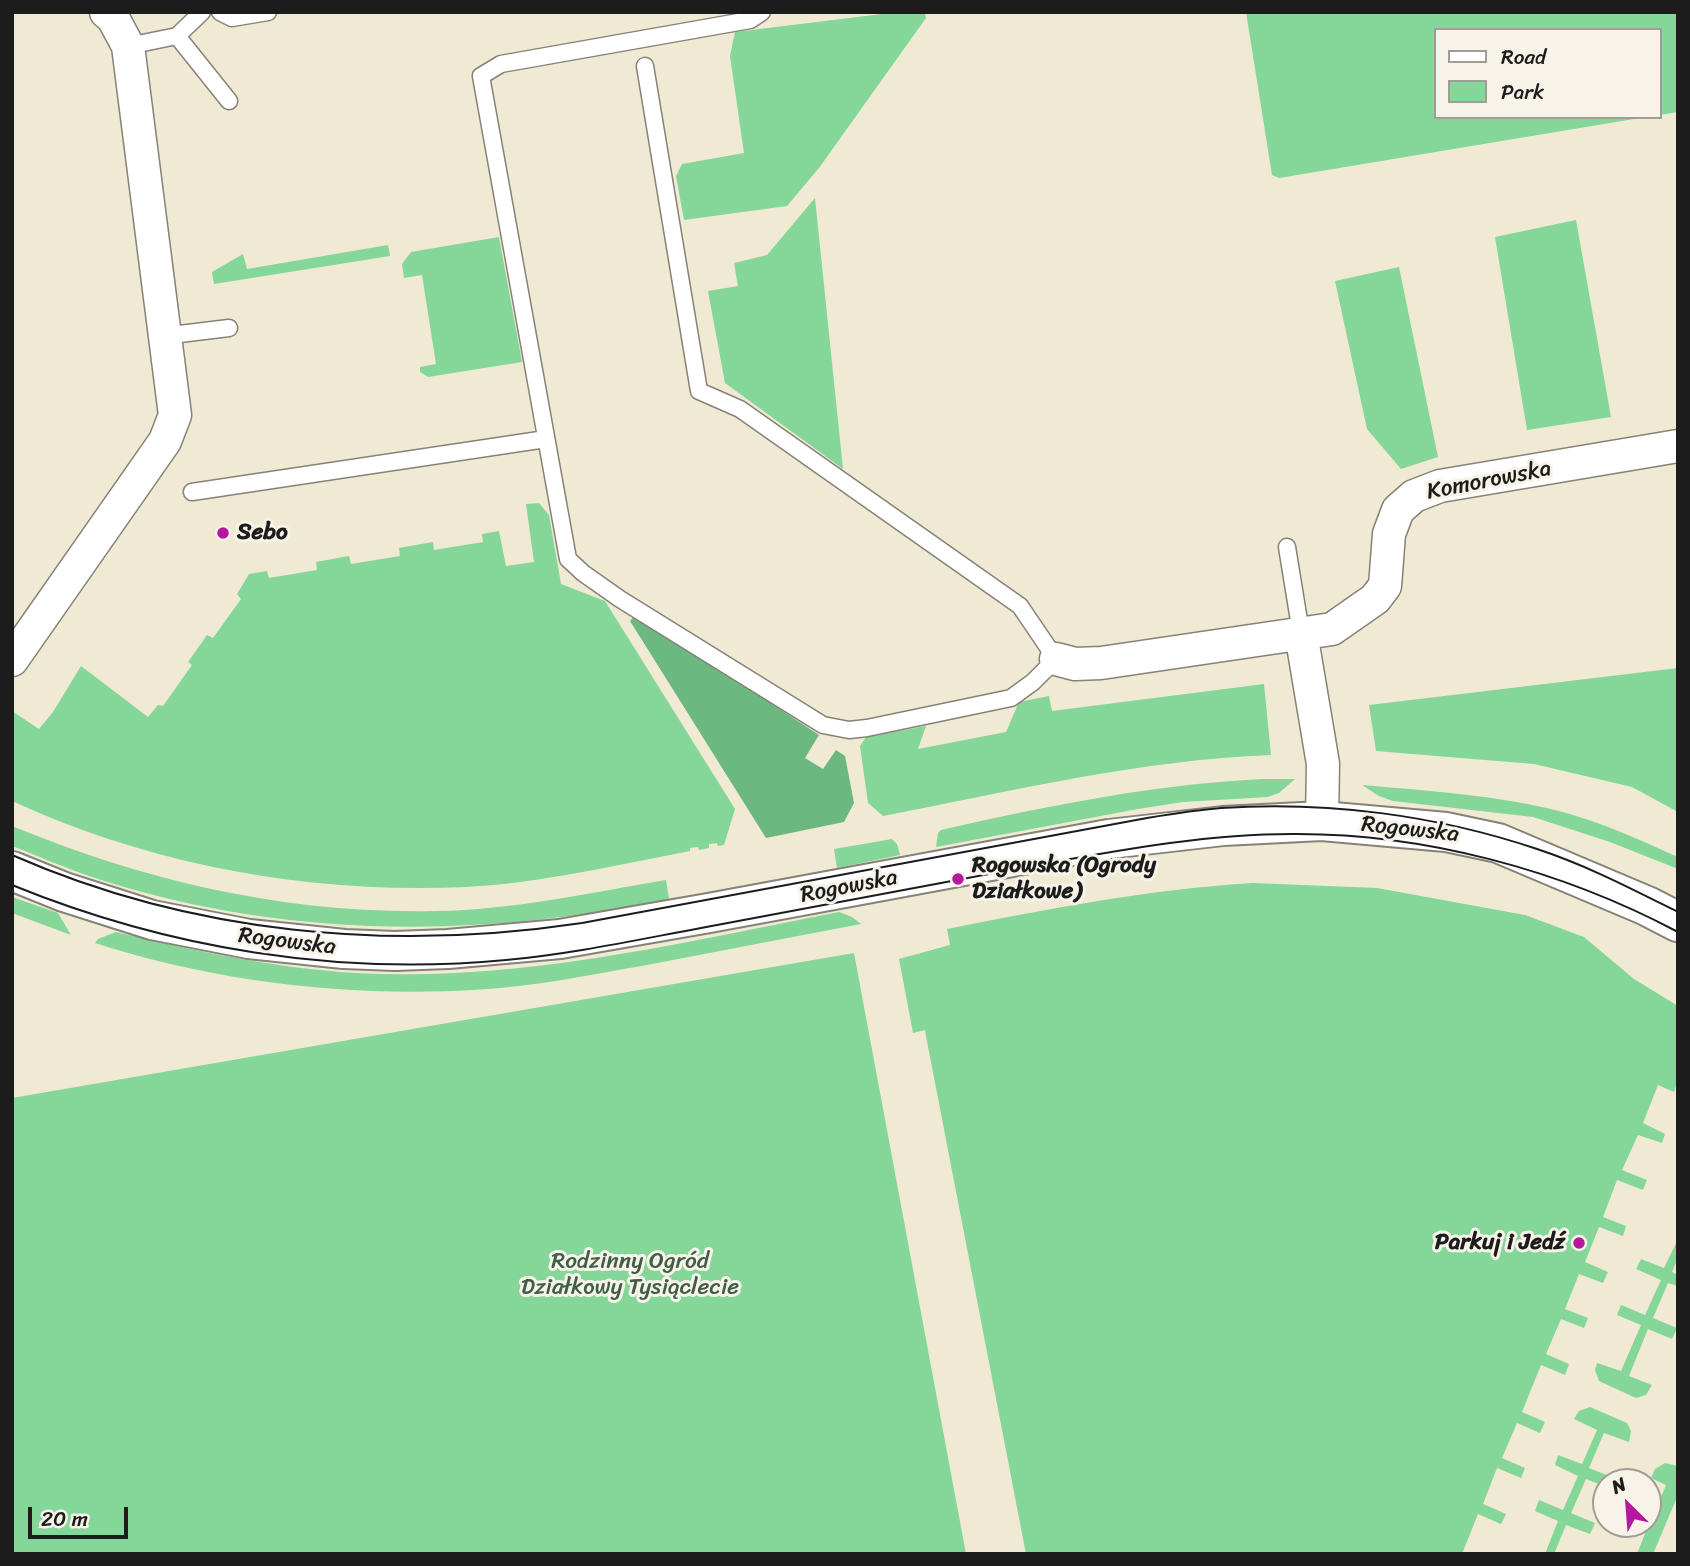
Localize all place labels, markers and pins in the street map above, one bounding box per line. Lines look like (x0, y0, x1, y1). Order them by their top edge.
place label: Sebo (237, 519, 288, 547)
marker: Sebo (215, 525, 231, 541)
place label: Rogowska (Ogrody Działkowe) (972, 852, 1156, 906)
marker: Rogowska (Ogrody Działkowe) (950, 871, 966, 887)
place label: Parkuj i Jedź (1435, 1229, 1565, 1257)
marker: Parkuj i Jedź (1571, 1235, 1587, 1251)

